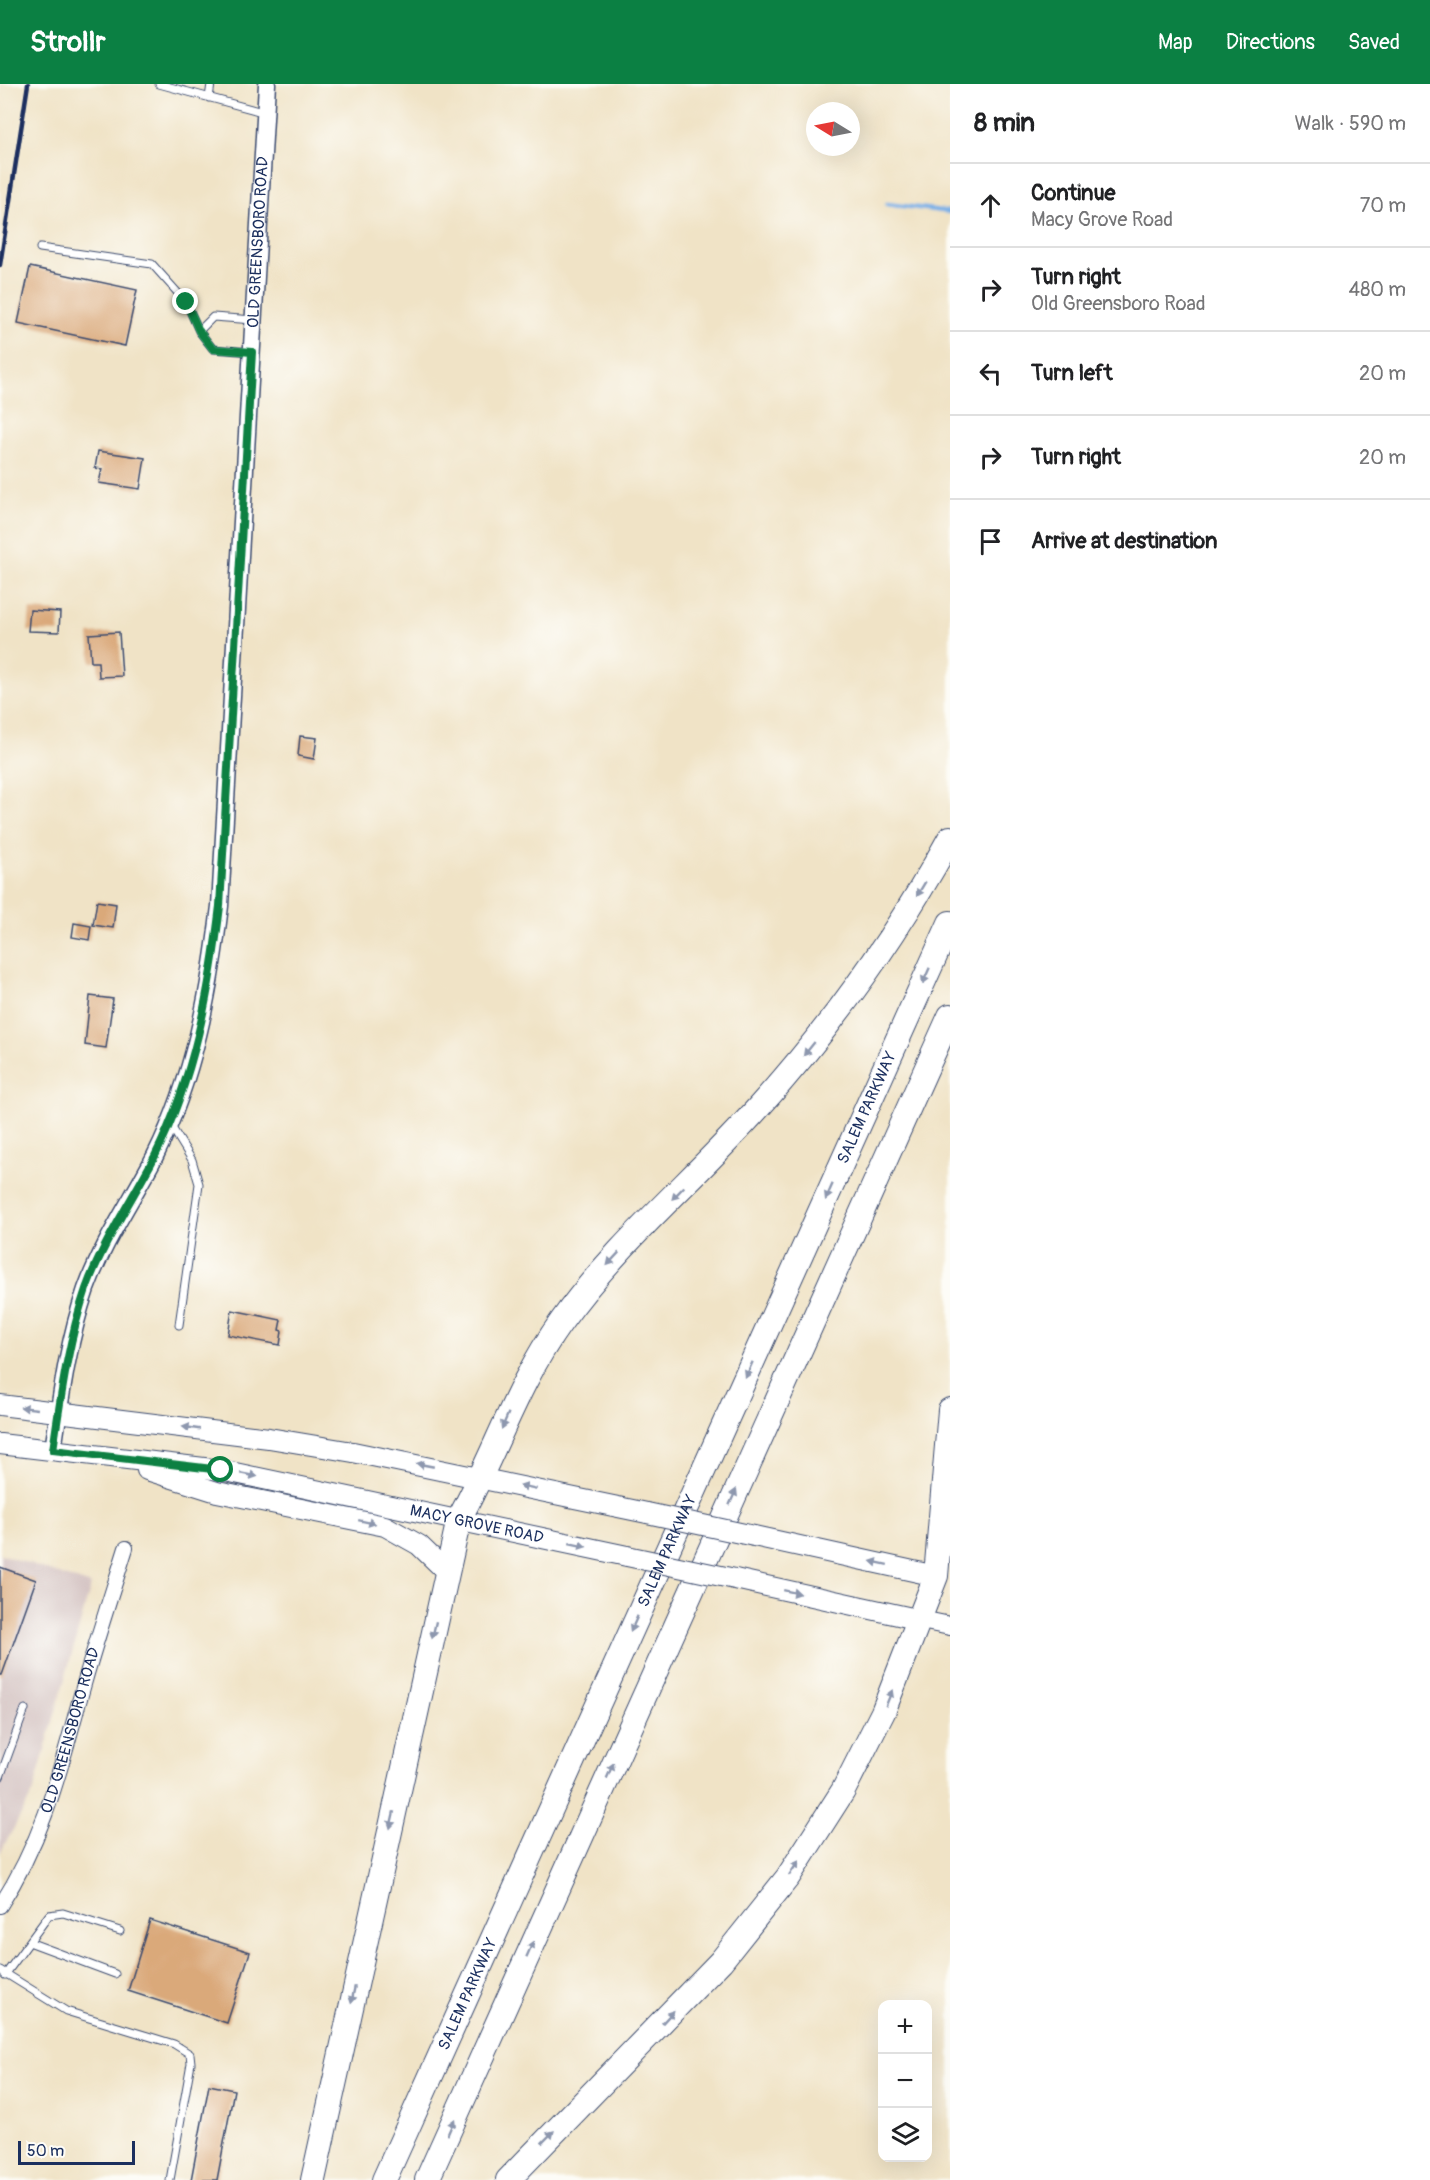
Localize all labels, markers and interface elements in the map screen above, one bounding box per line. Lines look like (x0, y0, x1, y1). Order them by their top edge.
text: Strollr (30, 25, 105, 60)
text: Map (1158, 29, 1193, 56)
text: Directions (1226, 29, 1315, 56)
text: Saved (1348, 29, 1400, 56)
north arrow (806, 102, 860, 156)
text: 8 min (974, 107, 1035, 139)
text: Walk · 590 m (1294, 111, 1406, 136)
street label: OLD GREENSBORO ROAD (243, 156, 273, 329)
text: Continue (1031, 179, 1115, 207)
icon: ahead (974, 189, 1007, 222)
text: 70 m (1360, 193, 1406, 218)
text: Macy Grove Road (1031, 207, 1173, 232)
text: Turn right (1031, 263, 1121, 291)
icon: right (974, 273, 1007, 306)
text: 480 m (1349, 277, 1406, 302)
route end (172, 288, 198, 314)
text: Old Greensboro Road (1031, 291, 1206, 316)
icon: left (974, 357, 1007, 390)
text: Turn left (1031, 359, 1113, 387)
text: 20 m (1359, 361, 1406, 386)
icon: right (974, 441, 1007, 474)
text: Turn right (1031, 443, 1121, 471)
text: 20 m (1359, 445, 1406, 470)
icon: arrive (974, 525, 1007, 558)
text: Arrive at destination (1031, 527, 1217, 555)
one-way arrow (915, 881, 926, 897)
one-way arrow (921, 967, 931, 985)
one-way arrow (803, 1041, 816, 1056)
street label: SALEM PARKWAY (833, 1048, 901, 1167)
one-way arrow (823, 1183, 833, 1201)
one-way arrow (671, 1185, 685, 1199)
one-way arrow (606, 1252, 620, 1267)
one-way arrow (744, 1361, 753, 1378)
one-way arrow (20, 1403, 39, 1413)
one-way arrow (500, 1412, 510, 1430)
one-way arrow (181, 1423, 200, 1432)
route start (207, 1456, 233, 1482)
one-way arrow (415, 1460, 434, 1469)
one-way arrow (240, 1471, 259, 1480)
one-way arrow (518, 1482, 537, 1491)
one-way arrow (729, 1489, 738, 1506)
street label: SALEM PARKWAY (633, 1492, 701, 1610)
street label: MACY GROVE ROAD (408, 1500, 545, 1548)
one-way arrow (358, 1518, 377, 1528)
one-way arrow (569, 1541, 588, 1550)
one-way arrow (869, 1558, 888, 1568)
one-way arrow (783, 1587, 802, 1597)
one-way arrow (630, 1616, 639, 1633)
one-way arrow (429, 1620, 439, 1639)
street label: OLD GREENSBORO ROAD (36, 1645, 104, 1816)
one-way arrow (884, 1688, 894, 1706)
one-way arrow (606, 1762, 616, 1780)
one-way arrow (386, 1811, 396, 1829)
one-way arrow (788, 1860, 799, 1876)
street label: SALEM PARKWAY (434, 1935, 502, 2053)
one-way arrow (526, 1940, 535, 1957)
one-way arrow (348, 1985, 357, 2004)
map controls (878, 2000, 932, 2162)
button: + (878, 2000, 932, 2054)
one-way arrow (661, 2010, 675, 2024)
button: − (878, 2054, 932, 2108)
button: layers (878, 2108, 932, 2162)
one-way arrow (446, 2118, 455, 2135)
one-way arrow (541, 2129, 555, 2144)
scale bar (18, 2138, 135, 2166)
text: 50 m (27, 2141, 64, 2161)

